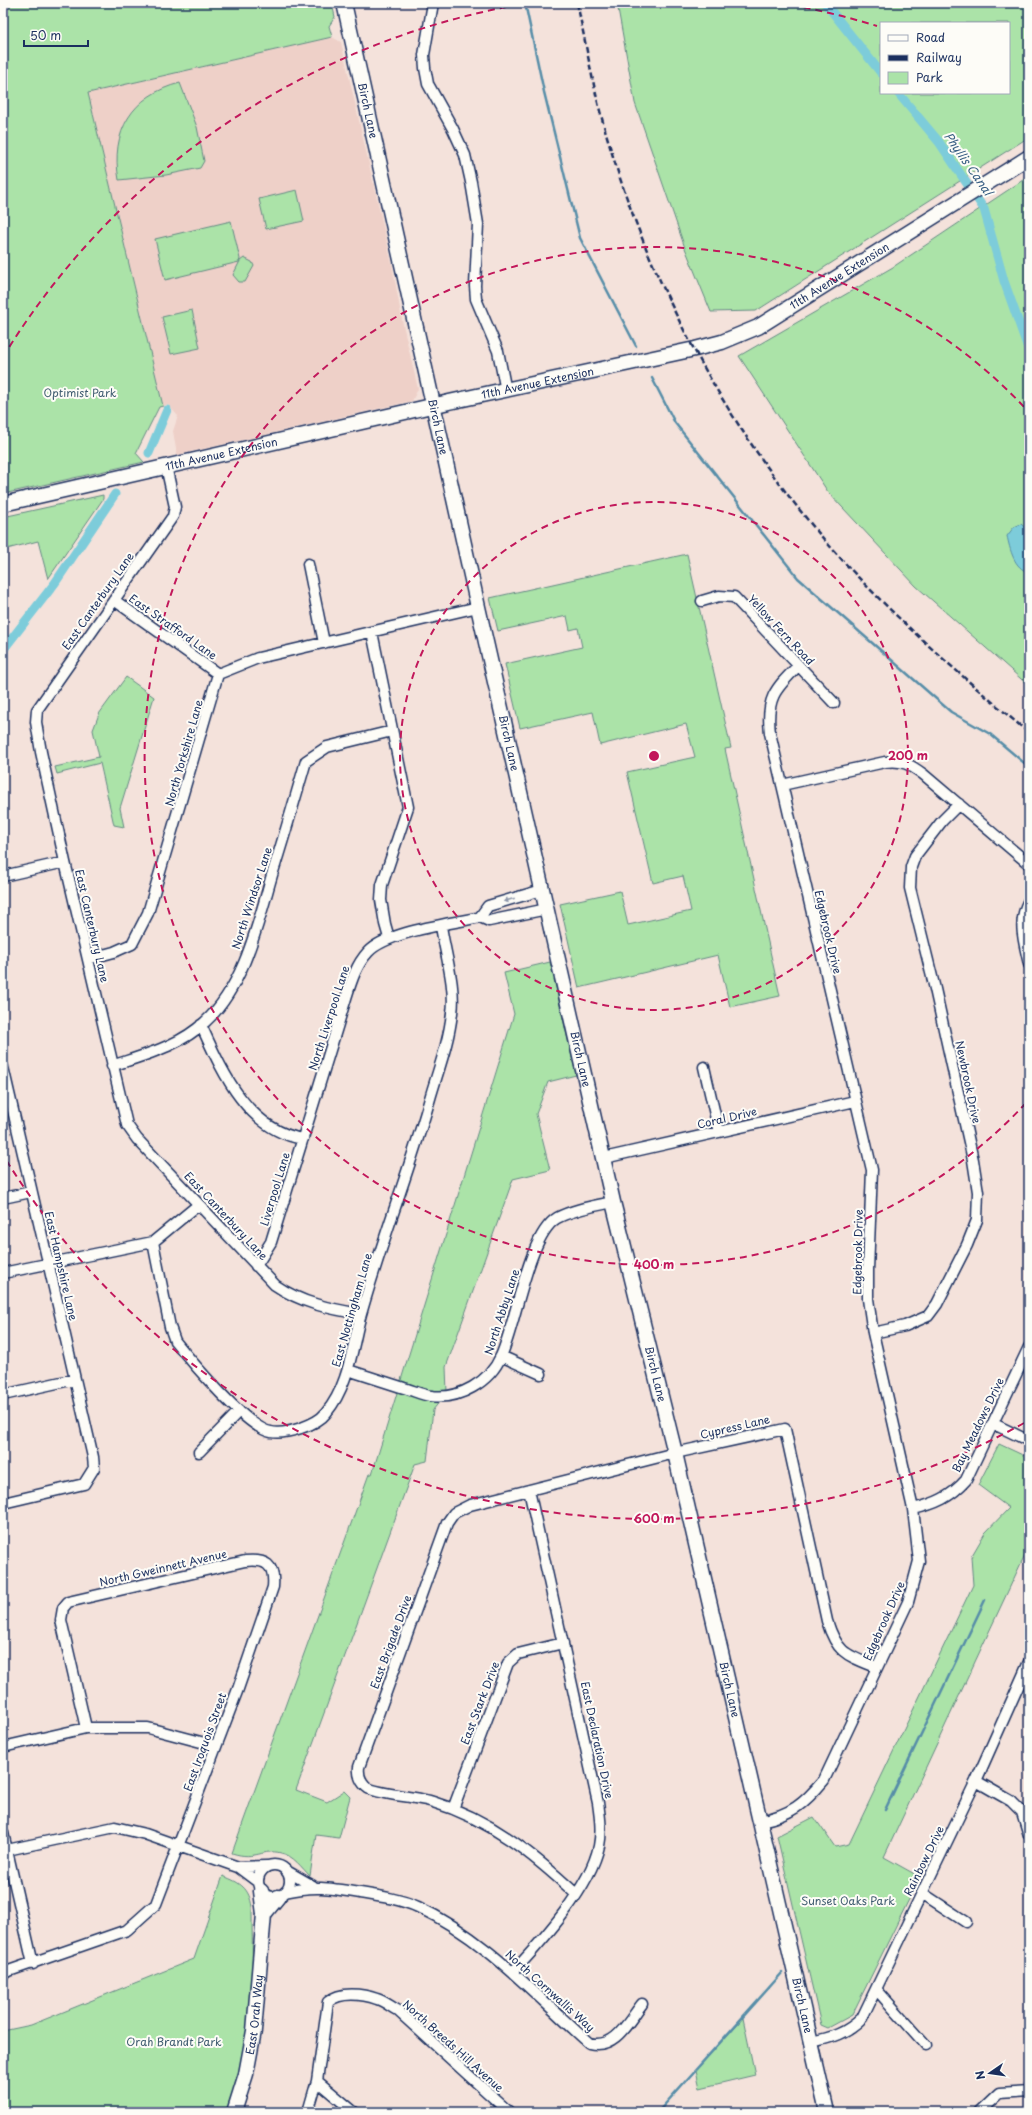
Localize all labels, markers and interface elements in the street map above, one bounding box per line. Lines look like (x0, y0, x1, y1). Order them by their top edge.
scale bar (24, 22, 88, 48)
legend (880, 22, 1010, 94)
text: 50 m (30, 26, 61, 44)
text: Road (916, 28, 945, 46)
text: Railway (916, 48, 962, 66)
text: Park (916, 68, 943, 86)
street label: Birch Lane (354, 81, 383, 140)
water label: Phyllis Canal (940, 128, 998, 200)
street label: 11th Avenue Extension (786, 238, 892, 313)
street label: 11th Avenue Extension (479, 362, 595, 403)
park label: Optimist Park (43, 384, 117, 401)
street label: Birch Lane (424, 397, 453, 457)
street label: 11th Avenue Extension (163, 432, 279, 475)
street label: East Canterbury Lane (57, 548, 138, 653)
street label: East Strafford Lane (126, 590, 221, 663)
street label: Yellow Fern Road (744, 591, 819, 669)
street label: North Yorkshire Lane (160, 698, 207, 808)
street label: Birch Lane (495, 713, 524, 773)
text: 200 m (888, 746, 928, 764)
centre of rings (647, 749, 661, 763)
street label: North Windsor Lane (227, 845, 276, 951)
street label: East Canterbury Lane (71, 868, 114, 984)
street label: Edgebrook Drive (811, 888, 846, 976)
one-way arrow (502, 897, 514, 903)
street label: North Liverpool Lane (304, 963, 354, 1073)
street label: Birch Lane (566, 1029, 596, 1089)
street label: Newbrook Drive (951, 1039, 986, 1125)
street label: Coral Drive (695, 1102, 759, 1133)
street label: Liverpool Lane (255, 1150, 294, 1228)
street label: East Canterbury Lane (181, 1168, 272, 1264)
street label: Edgebrook Drive (848, 1209, 867, 1295)
street label: East Hampshire Lane (41, 1210, 82, 1322)
street label: East Nottingham Lane (327, 1251, 376, 1369)
text: 400 m (634, 1255, 674, 1273)
street label: North Abby Lane (480, 1267, 523, 1357)
street label: Birch Lane (641, 1344, 671, 1404)
street label: Bay Meadows Drive (947, 1374, 1008, 1475)
street label: Cypress Lane (698, 1410, 772, 1443)
text: 600 m (634, 1509, 674, 1527)
street label: North Gweinnett Avenue (98, 1544, 229, 1590)
street label: Edgebrook Drive (858, 1578, 909, 1663)
street label: East Brigade Drive (366, 1592, 415, 1691)
street label: East Stark Drive (456, 1659, 503, 1747)
street label: Birch Lane (715, 1660, 745, 1719)
street label: East Declaration Drive (577, 1680, 618, 1800)
street label: East Iroquois Street (179, 1690, 230, 1794)
street label: Rainbow Drive (899, 1823, 948, 1899)
park label: Sunset Oaks Park (801, 1892, 895, 1909)
street label: North Cornwallis Way (502, 1946, 599, 2036)
street label: East Orah Way (241, 1974, 267, 2056)
street label: Birch Lane (788, 1975, 818, 2035)
street label: North Breeds Hill Avenue (399, 1996, 508, 2096)
park label: Orah Brandt Park (126, 2033, 222, 2050)
north arrow (970, 2053, 1010, 2093)
text: N (970, 2069, 989, 2082)

